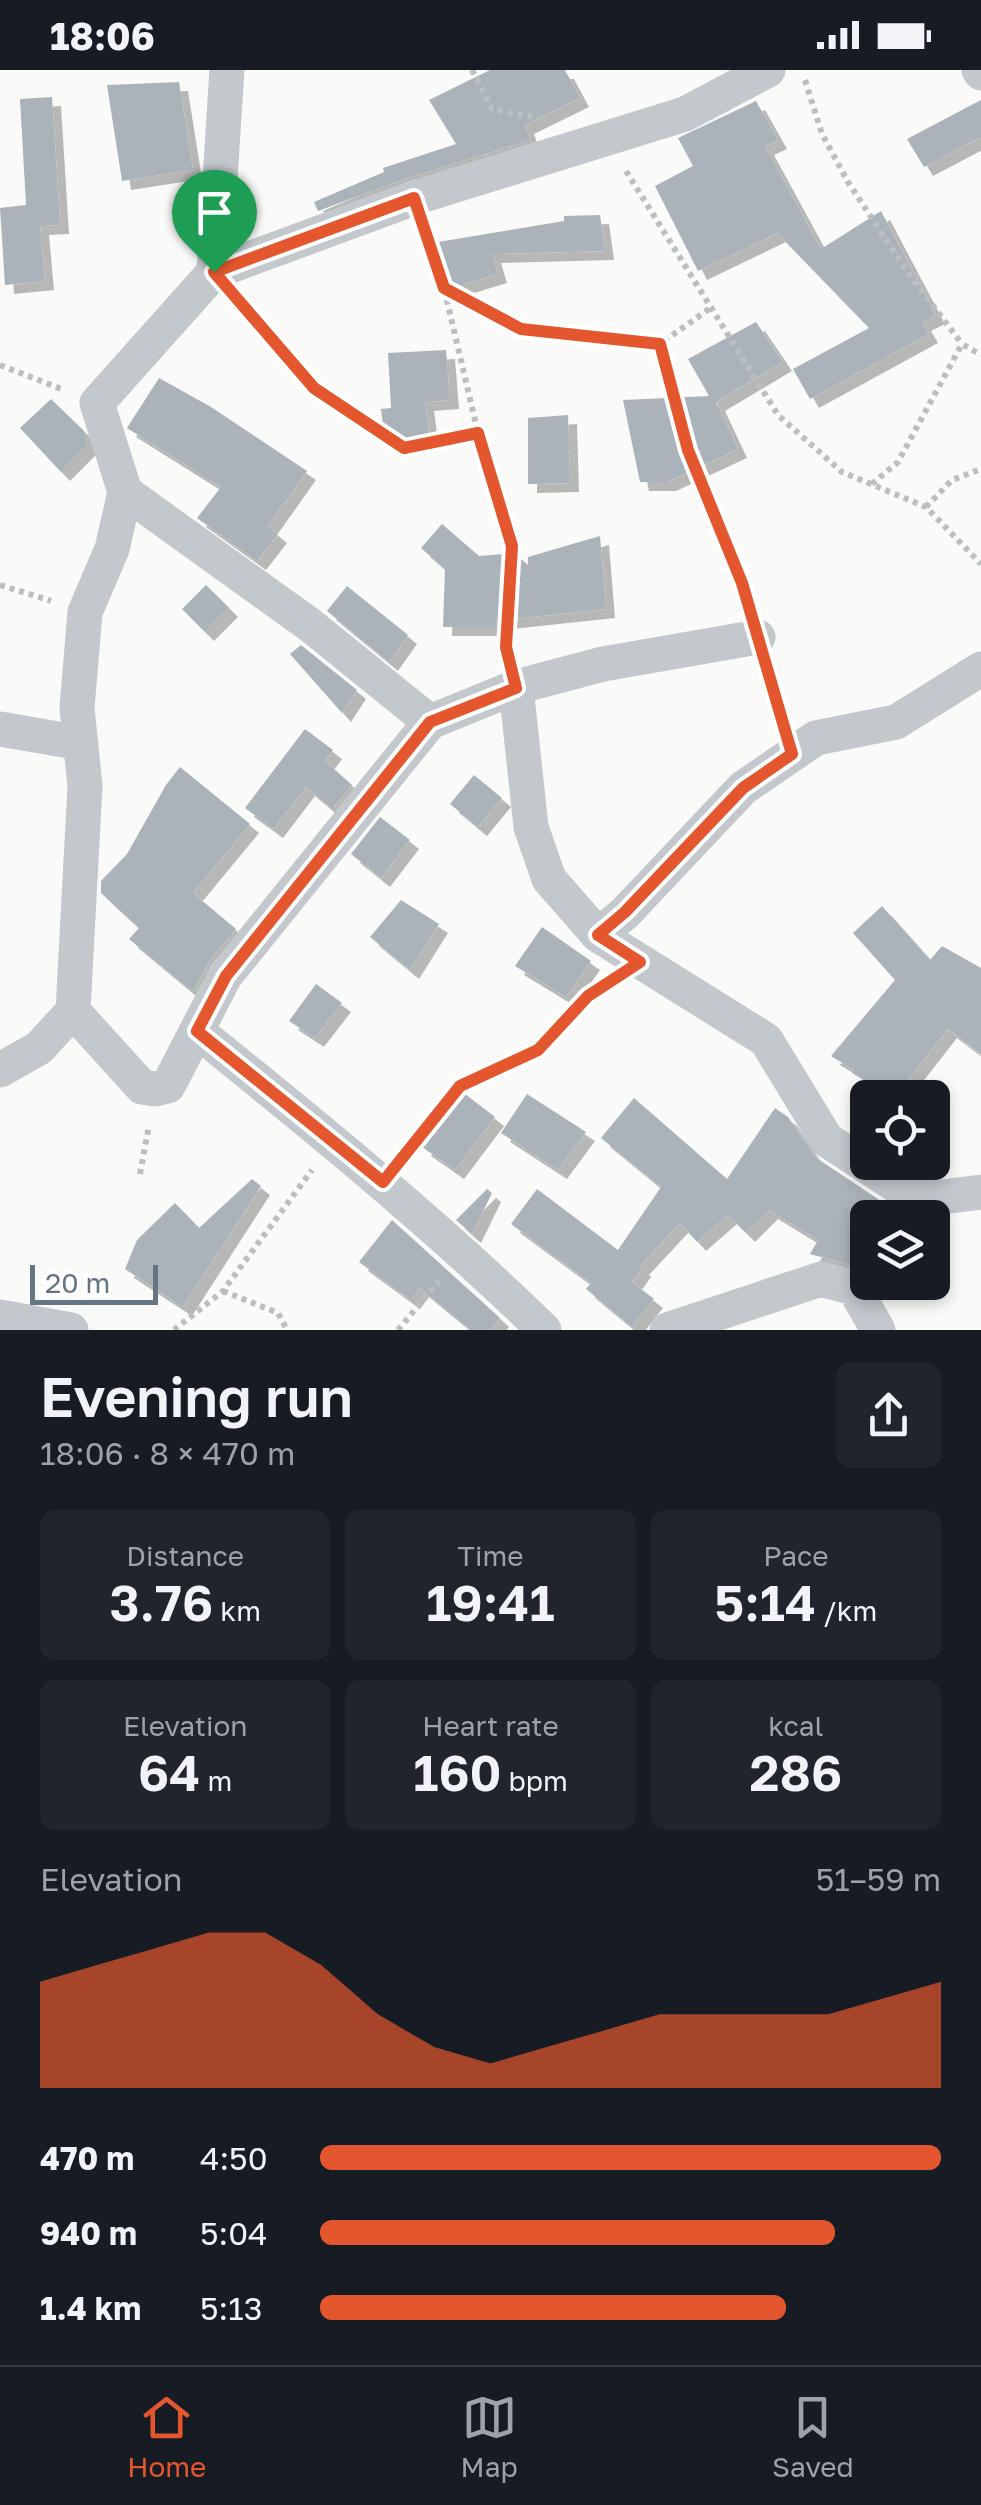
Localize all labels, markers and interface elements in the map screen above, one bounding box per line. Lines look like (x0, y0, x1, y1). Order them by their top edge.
text: 18:06 (50, 13, 155, 58)
pin (172, 170, 257, 273)
icon: arrive (187, 185, 242, 240)
map controls (850, 1080, 950, 1300)
button: locate (850, 1080, 950, 1180)
button: layers (850, 1200, 950, 1300)
scale bar (30, 1260, 158, 1304)
text: 20 m (45, 1266, 110, 1299)
text: Evening run (40, 1363, 353, 1429)
button: share (836, 1363, 941, 1468)
text: 18:06 · 8 × 470 m (40, 1434, 295, 1472)
text: Distance (126, 1539, 244, 1572)
text: Time (458, 1539, 523, 1572)
text: Pace (763, 1539, 829, 1572)
text: 3.76 (109, 1572, 213, 1632)
text: 19:41 (426, 1572, 555, 1632)
text: 5:14 (714, 1572, 816, 1632)
text: km (213, 1594, 261, 1627)
text: /km (816, 1594, 877, 1627)
text: Elevation (123, 1709, 247, 1742)
text: Heart rate (422, 1709, 559, 1742)
text: kcal (768, 1709, 823, 1742)
text: 64 (138, 1742, 201, 1802)
text: 160 (413, 1742, 502, 1802)
text: 286 (750, 1742, 842, 1802)
text: m (201, 1764, 232, 1797)
text: bpm (502, 1764, 568, 1797)
text: Elevation (40, 1860, 182, 1898)
text: 51–59 m (816, 1860, 941, 1898)
text: 470 m (40, 2139, 134, 2177)
text: 4:50 (200, 2139, 268, 2177)
text: 940 m (40, 2214, 137, 2252)
text: 5:04 (200, 2214, 268, 2252)
text: 1.4 km (40, 2289, 141, 2327)
text: 5:13 (200, 2289, 262, 2327)
tab: Home (127, 2390, 206, 2483)
tab: Map (461, 2390, 518, 2483)
tab: Saved (772, 2390, 854, 2483)

